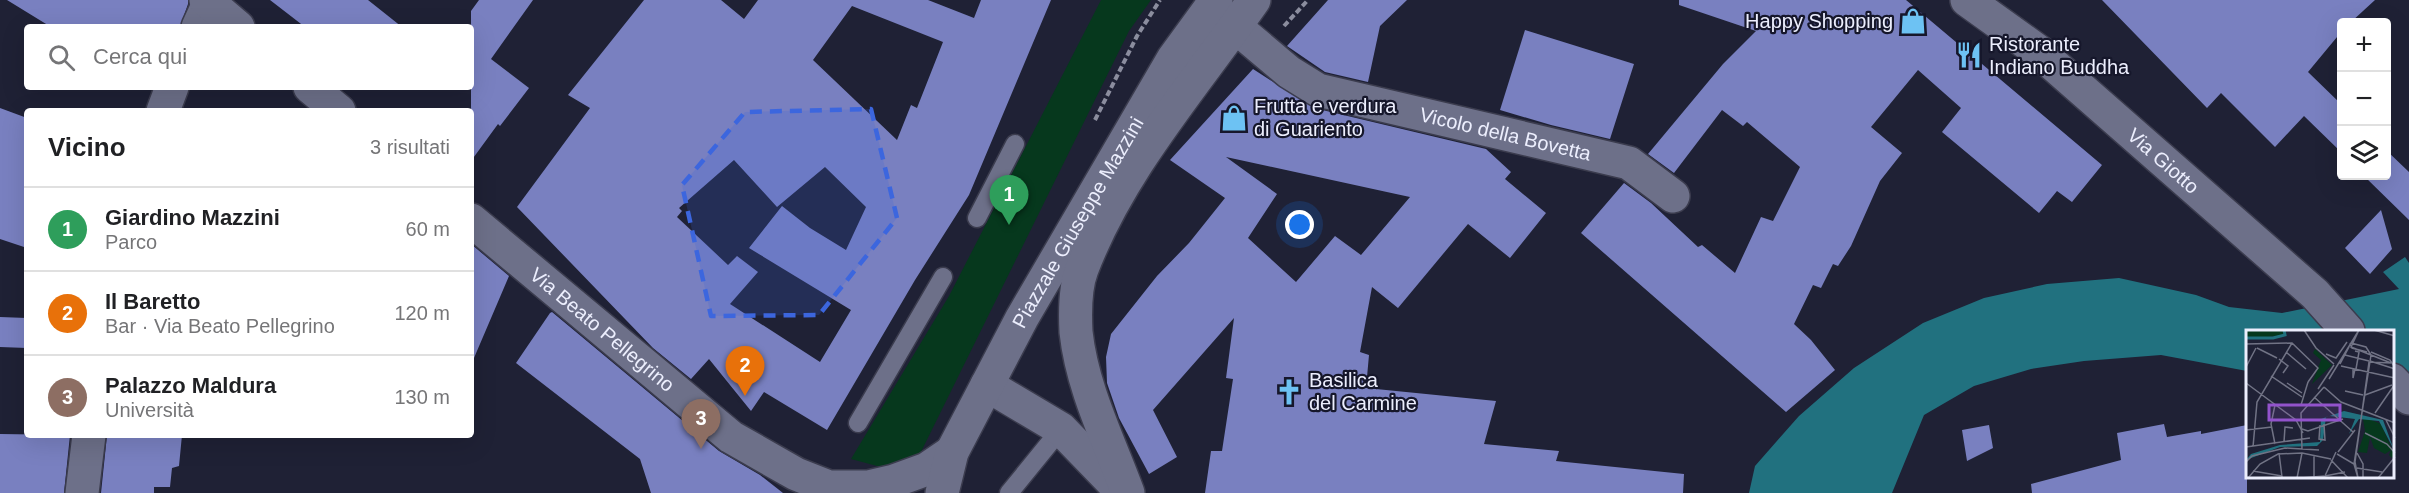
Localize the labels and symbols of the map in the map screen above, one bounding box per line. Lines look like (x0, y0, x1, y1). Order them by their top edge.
shop icon: Happy Shopping (1898, 6, 1928, 36)
place label: Happy Shopping (1745, 10, 1893, 32)
place label: Ristorante Indiano Buddha (1989, 33, 2130, 78)
restaurant icon: Ristorante Indiano Buddha (1954, 40, 1984, 70)
place label: Frutta e verdura di Guariento (1254, 95, 1397, 140)
shop icon: Frutta e verdura di Guariento (1219, 103, 1249, 133)
street label: Vicolo della Bovetta (1418, 103, 1594, 165)
street label: Piazzale Giuseppe Mazzini (1008, 113, 1148, 332)
street label: Via Giotto (2123, 124, 2203, 198)
pin: 1 (990, 176, 1028, 225)
your location (1285, 210, 1314, 239)
street label: Via Beato Pellegrino (526, 263, 679, 396)
inset map (2246, 330, 2394, 478)
pin: 2 (726, 346, 764, 396)
place label: Basilica del Carmine (1309, 369, 1417, 414)
church icon: Basilica del Carmine (1274, 377, 1304, 407)
pin: 3 (682, 400, 720, 449)

